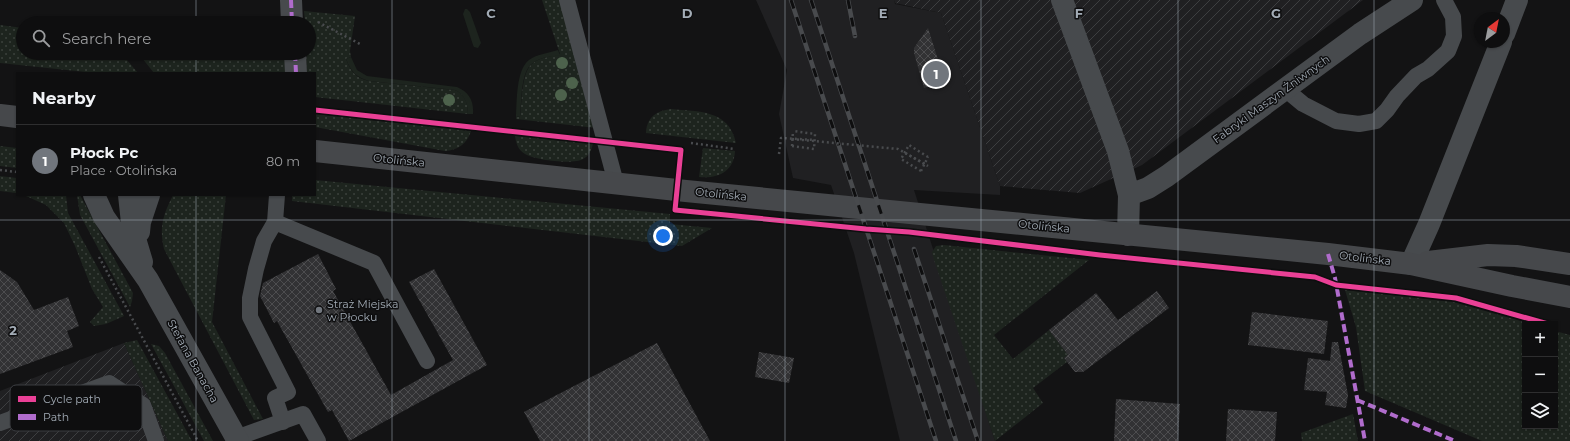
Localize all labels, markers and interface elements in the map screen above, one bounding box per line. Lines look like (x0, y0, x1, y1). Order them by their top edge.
text: C (486, 5, 496, 21)
text: D (682, 5, 693, 21)
text: E (879, 5, 888, 21)
text: F (1075, 5, 1083, 21)
text: G (1271, 5, 1281, 21)
north arrow (1474, 12, 1510, 48)
search box (16, 16, 316, 60)
icon: search (30, 27, 52, 49)
text: Search here (62, 29, 151, 48)
street label: Fabryki Maszyn Żniwnych (1210, 52, 1332, 146)
pin: 1 (923, 59, 949, 89)
text: Nearby (32, 88, 96, 108)
text: Płock Pc (70, 143, 138, 162)
street label: Otolińska (372, 150, 426, 170)
text: 1 (42, 153, 48, 169)
text: 80 m (266, 153, 300, 169)
text: Place · Otolińska (70, 162, 177, 178)
street label: Otolińska (694, 184, 748, 204)
street label: Otolińska (1017, 216, 1071, 236)
your location (653, 226, 673, 246)
street label: Otolińska (1338, 248, 1392, 268)
place label: Straż Miejska w Płocku (327, 297, 399, 324)
marker: Straż Miejska w Płocku (314, 305, 324, 315)
street label: Stefana Banacha (164, 317, 222, 405)
map controls (1522, 321, 1558, 429)
button: + (1522, 321, 1558, 357)
text: 2 (9, 322, 17, 338)
button: − (1522, 357, 1558, 393)
legend (10, 385, 142, 431)
text: Cycle path (43, 392, 101, 406)
button: layers (1522, 393, 1558, 429)
text: Path (43, 410, 69, 424)

